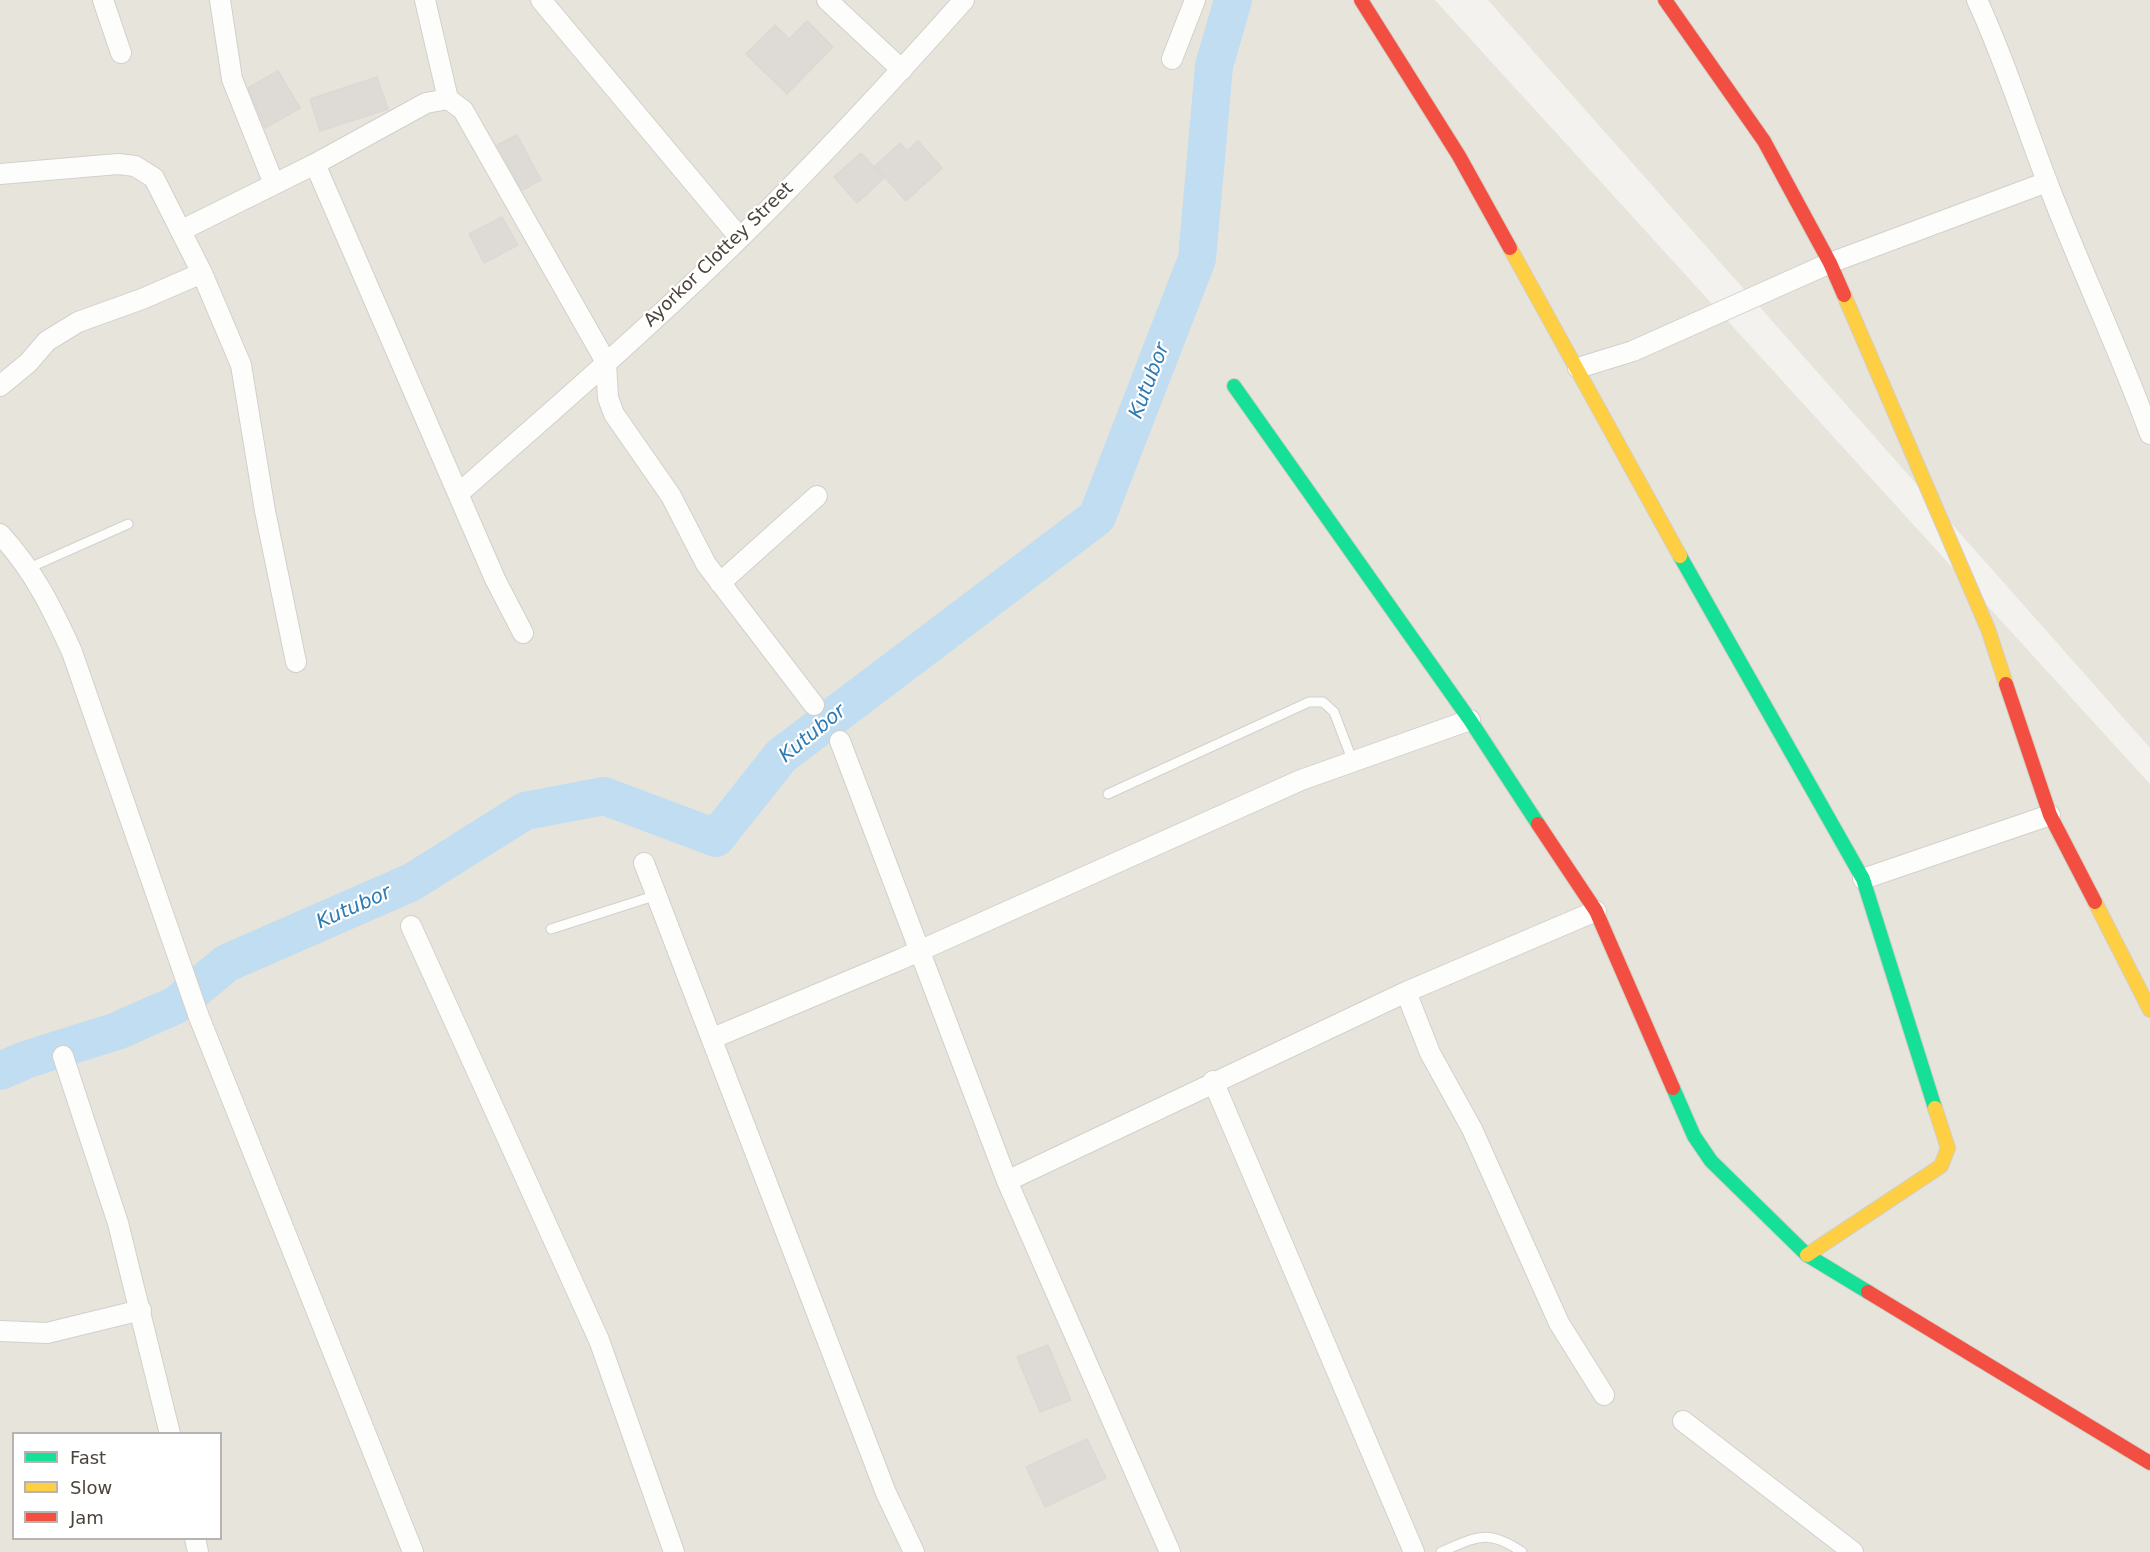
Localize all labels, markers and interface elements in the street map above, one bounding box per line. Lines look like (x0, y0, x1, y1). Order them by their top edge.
street label: Ayorkor Clottey Street (640, 178, 798, 332)
water label: Kutubor (1125, 340, 1175, 422)
water label: Kutubor (775, 700, 851, 768)
water label: Kutubor (313, 881, 395, 935)
legend (12, 1432, 222, 1540)
text: Fast (70, 1447, 106, 1468)
text: Slow (70, 1477, 112, 1498)
text: Jam (70, 1507, 104, 1528)

